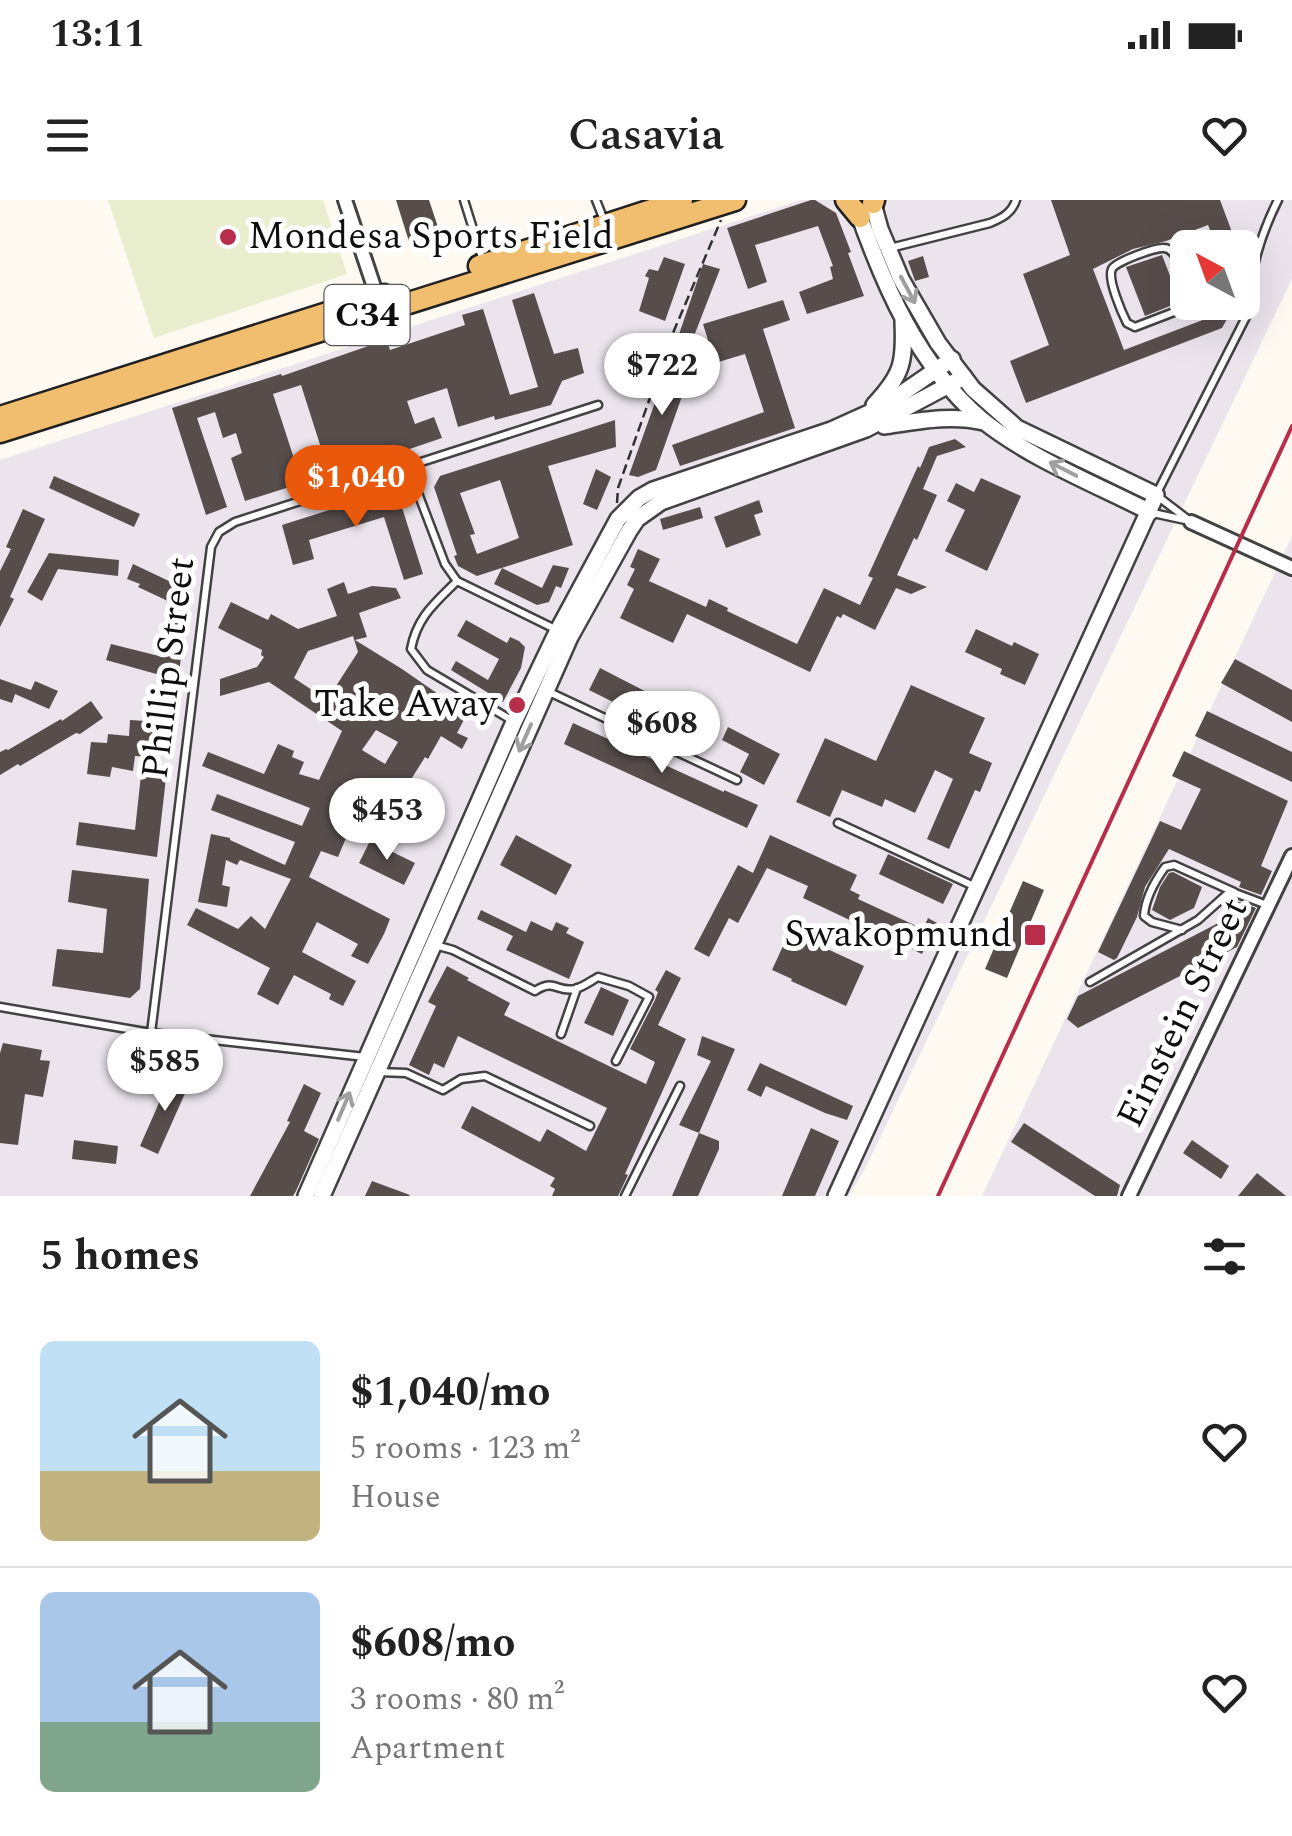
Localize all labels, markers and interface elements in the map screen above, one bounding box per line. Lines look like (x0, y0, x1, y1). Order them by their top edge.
text: 13:11 (50, 6, 145, 64)
text: Casavia (568, 101, 724, 170)
icon: menu (40, 108, 95, 163)
icon: heart (1197, 108, 1252, 163)
place label: Mondesa Sports Field (248, 208, 614, 266)
marker: Mondesa Sports Field (217, 226, 239, 248)
north arrow (1170, 230, 1260, 320)
map controls (1170, 230, 1260, 320)
one-way arrow (898, 275, 918, 305)
road number: C34 (324, 285, 410, 345)
pin: $722 (603, 333, 721, 418)
text: $722 (626, 341, 698, 390)
pin: $1,040 (275, 445, 437, 530)
text: $1,040 (307, 453, 405, 502)
one-way arrow (1049, 458, 1079, 477)
street label: Phillip Street (127, 554, 211, 782)
place label: Take Away (314, 676, 499, 734)
pin: $608 (603, 691, 721, 776)
marker: Take Away (506, 694, 528, 716)
text: $608 (626, 699, 698, 748)
one-way arrow (515, 722, 533, 753)
pin: $453 (328, 778, 446, 863)
text: $453 (351, 786, 423, 835)
street label: Einstein Street (1102, 888, 1264, 1138)
place label: Swakopmund (784, 906, 1012, 964)
marker: Swakopmund (1022, 922, 1048, 948)
pin: $585 (106, 1029, 224, 1114)
text: $585 (129, 1037, 201, 1086)
one-way arrow (337, 1092, 355, 1122)
text: 5 homes (40, 1225, 200, 1288)
icon: filters (1197, 1229, 1252, 1284)
text: $1,040/mo (350, 1361, 550, 1424)
icon: home (120, 1381, 240, 1501)
icon: heart (1197, 1414, 1252, 1469)
text: 5 rooms · 123 m² (350, 1424, 580, 1473)
text: House (350, 1473, 440, 1522)
text: $608/mo (350, 1612, 516, 1675)
icon: home (120, 1632, 240, 1752)
icon: heart (1197, 1665, 1252, 1720)
text: 3 rooms · 80 m² (350, 1675, 564, 1724)
text: Apartment (350, 1724, 505, 1773)

